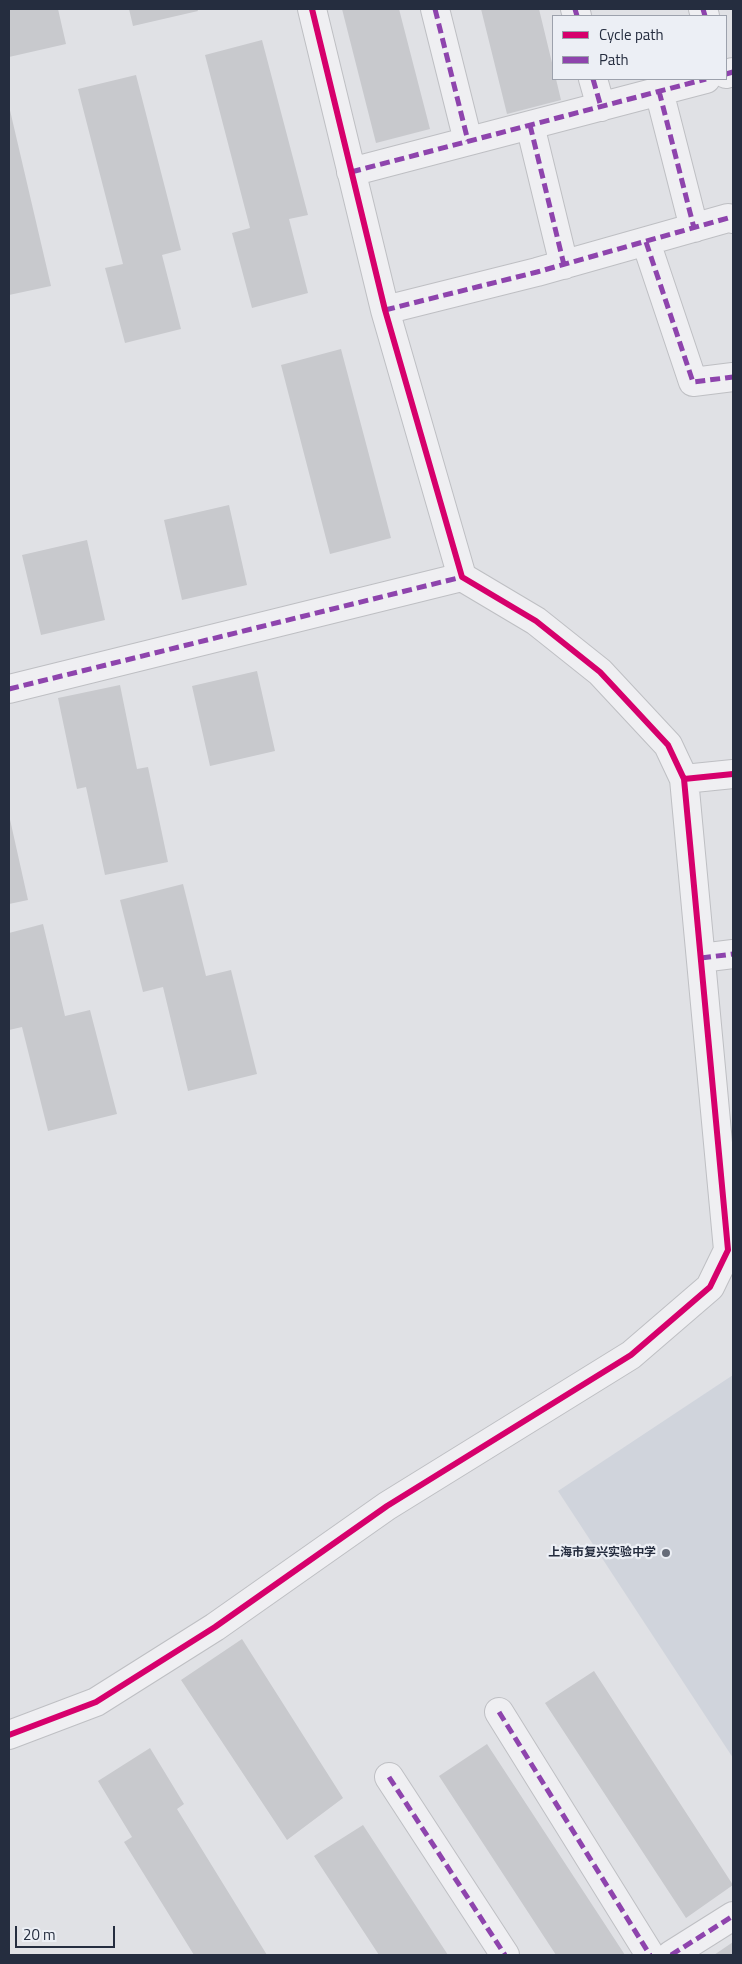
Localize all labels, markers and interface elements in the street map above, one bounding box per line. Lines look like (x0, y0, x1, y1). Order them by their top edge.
legend (552, 15, 727, 80)
text: Cycle path (599, 23, 664, 46)
text: Path (599, 48, 629, 71)
place label: 上海市复兴实验中学 (548, 1546, 656, 1560)
marker: 上海市复兴实验中学 (660, 1547, 672, 1559)
scale bar (18, 1916, 118, 1948)
text: 20 m (23, 1923, 56, 1946)

